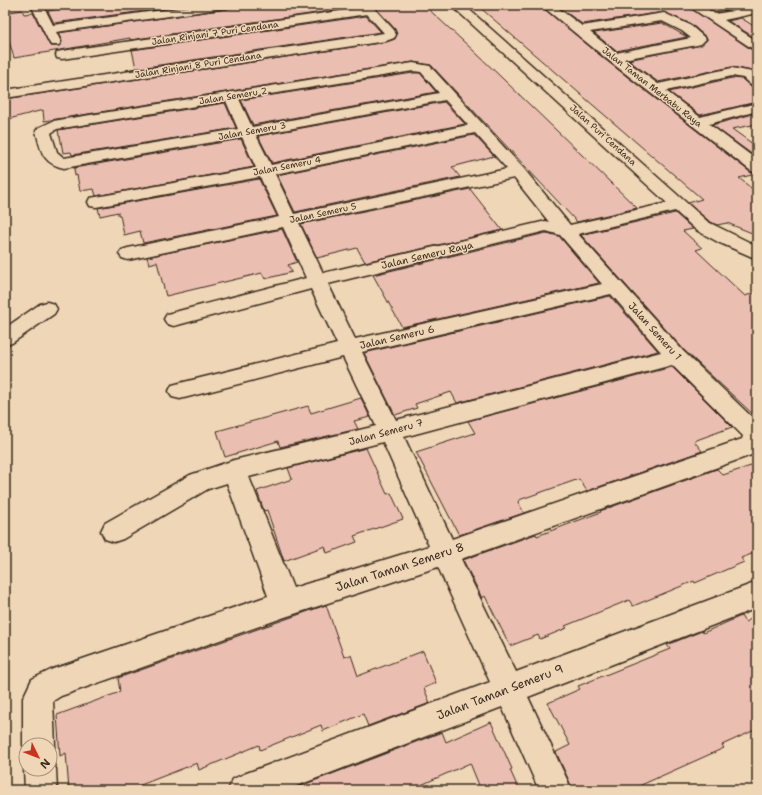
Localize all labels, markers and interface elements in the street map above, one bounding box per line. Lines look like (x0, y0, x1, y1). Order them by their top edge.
street label: Jalan Rinjani 7 Puri Cendana (151, 18, 280, 48)
street label: Jalan Taman Merbabu Raya (600, 44, 705, 130)
street label: Jalan Rinjani 8 Puri Cendana (134, 49, 263, 81)
street label: Jalan Semeru 2 (198, 85, 268, 107)
street label: Jalan Puri Cendana (567, 102, 639, 168)
street label: Jalan Semeru 3 (217, 119, 287, 143)
street label: Jalan Semeru 4 (252, 154, 322, 178)
street label: Jalan Semeru 5 (288, 200, 358, 226)
street label: Jalan Semeru Raya (380, 238, 475, 272)
street label: Jalan Semeru 1 (626, 299, 684, 363)
street label: Jalan Semeru 6 (358, 322, 436, 352)
street label: Jalan Semeru 7 (347, 416, 425, 448)
street label: Jalan Taman Semeru 8 (334, 539, 466, 595)
street label: Jalan Taman Semeru 9 (434, 660, 566, 724)
north arrow (18, 737, 58, 777)
text: N (36, 755, 53, 772)

